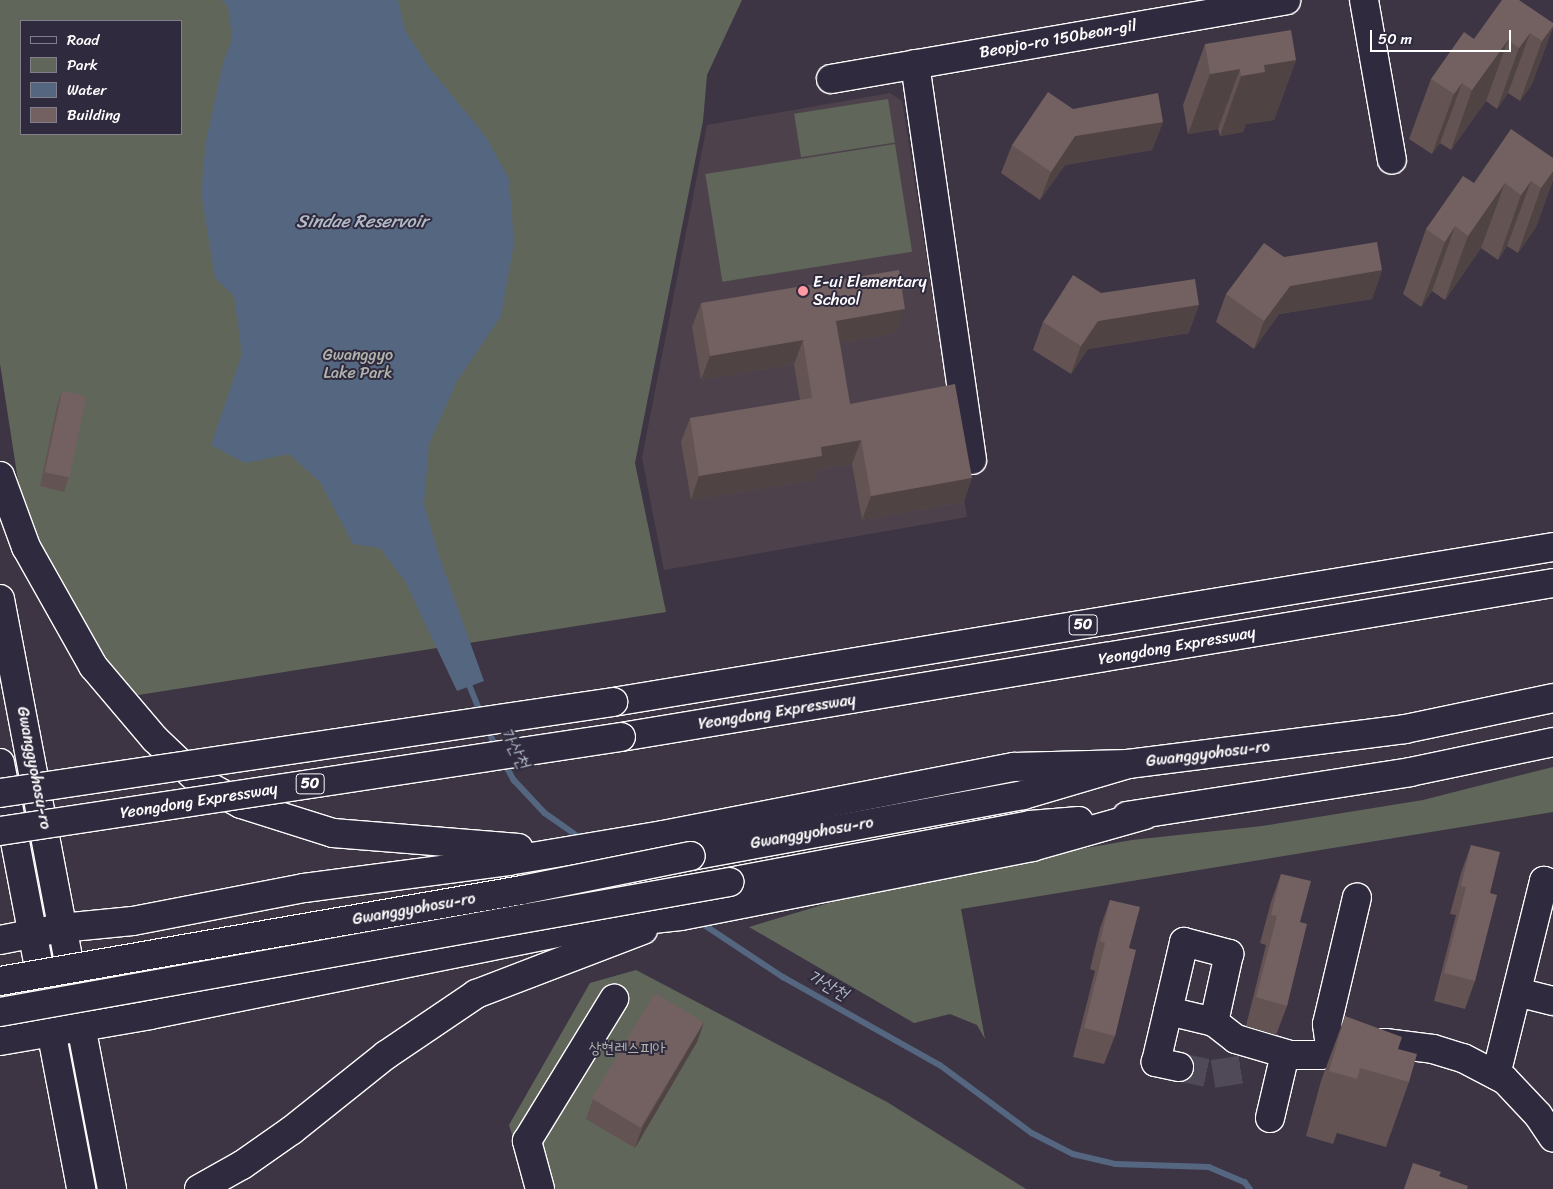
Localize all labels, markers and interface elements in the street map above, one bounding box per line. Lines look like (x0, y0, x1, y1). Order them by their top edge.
street label: Beopjo-ro 150beon-gil (978, 16, 1138, 62)
legend (20, 20, 182, 135)
scale bar (1373, 20, 1514, 52)
text: 50 m (1378, 26, 1412, 52)
text: Road (67, 27, 99, 53)
text: Park (67, 52, 98, 78)
text: Water (67, 77, 107, 103)
text: Building (67, 102, 121, 128)
water label: Sindae Reservoir (296, 210, 428, 232)
place label: E-ui Elementary School (813, 272, 927, 310)
marker: E-ui Elementary School (797, 285, 809, 297)
park label: Gwanggyo Lake Park (323, 345, 393, 383)
road number: 50 (1068, 612, 1098, 638)
street label: Yeongdong Expressway (1097, 623, 1257, 669)
street label: Yeongdong Expressway (697, 690, 857, 734)
street label: Gwanggyohosu-ro (13, 705, 55, 831)
water label: 가산천 (495, 724, 535, 772)
street label: Gwanggyohosu-ro (1145, 737, 1271, 771)
road number: 50 (295, 772, 325, 796)
street label: Yeongdong Expressway (119, 779, 279, 823)
street label: Gwanggyohosu-ro (749, 813, 875, 853)
street label: Gwanggyohosu-ro (351, 889, 477, 929)
water label: 가산천 (804, 965, 852, 1005)
park label: 상현레스피아 (588, 1038, 666, 1058)

